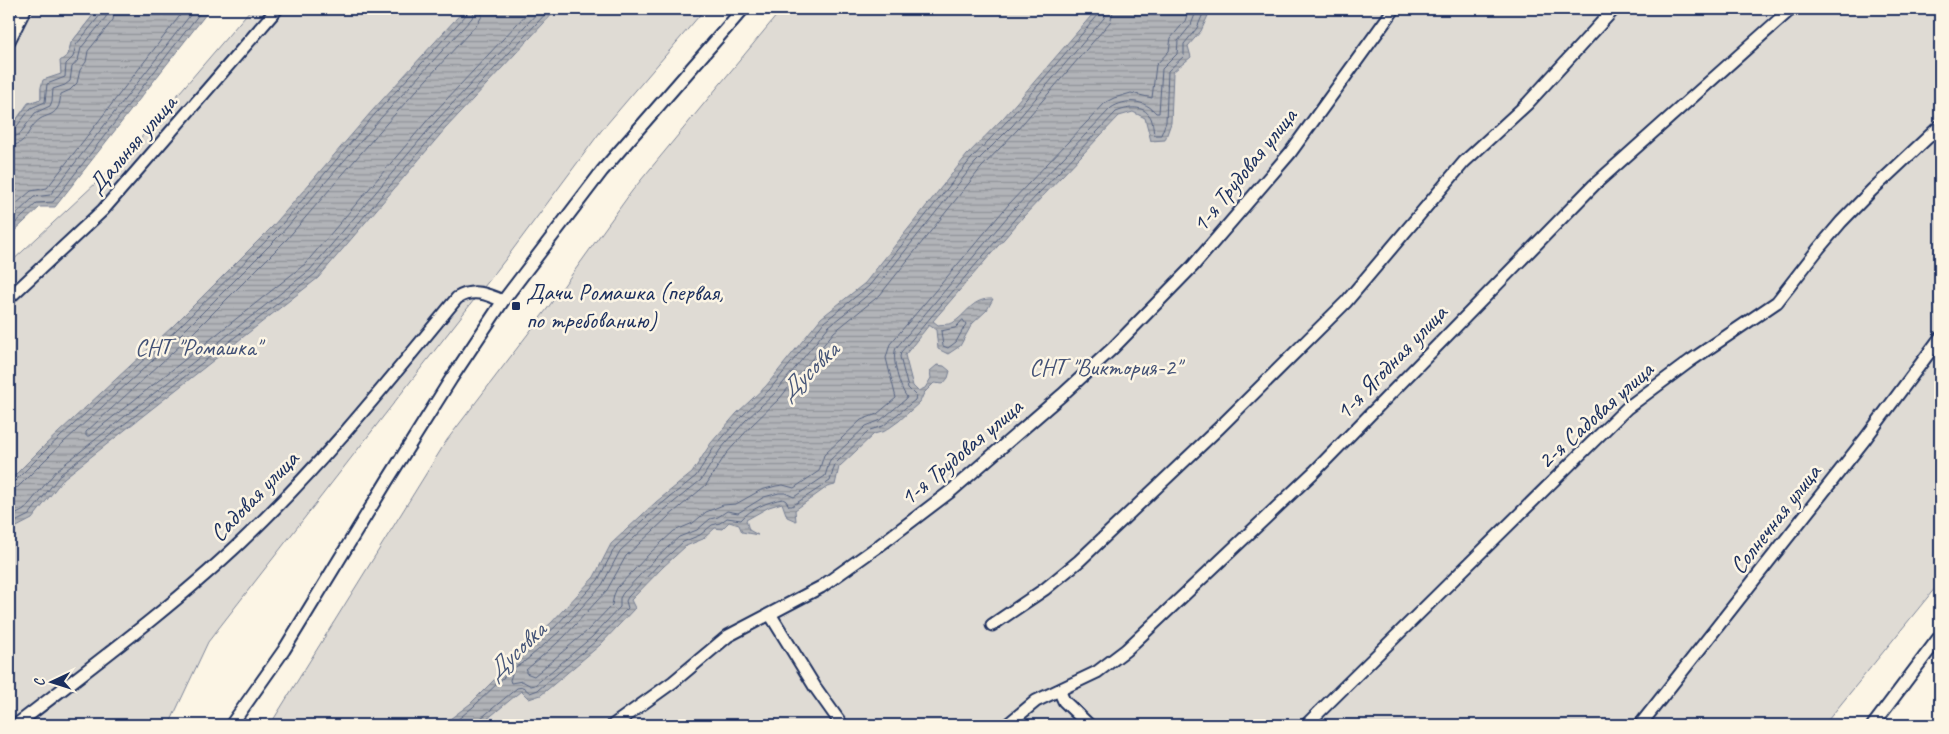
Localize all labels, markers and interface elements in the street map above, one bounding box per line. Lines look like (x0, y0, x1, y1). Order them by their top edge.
street label: Дальняя улица (81, 87, 184, 200)
street label: 1-я Трудовая улица (1185, 101, 1304, 238)
place label: Дачи Ромашка (первая, по требованию) (526, 277, 723, 335)
street label: 1-я Ягодная улица (1329, 297, 1454, 426)
marker: Дачи Ромашка (первая, по требованию) (510, 300, 522, 312)
park label: СНТ "Ромашка" (135, 332, 266, 362)
water label: Дусовка (772, 333, 848, 408)
park label: СНТ "Виктория-2" (1029, 352, 1186, 382)
street label: 2-я Садовая улица (1531, 354, 1660, 475)
street label: 1-я Трудовая улица (894, 391, 1030, 512)
street label: Садовая улица (203, 443, 306, 548)
street label: Солнечная улица (1723, 457, 1828, 580)
water label: Дусовка (479, 613, 555, 688)
north arrow (28, 656, 78, 706)
text: С (31, 677, 48, 687)

